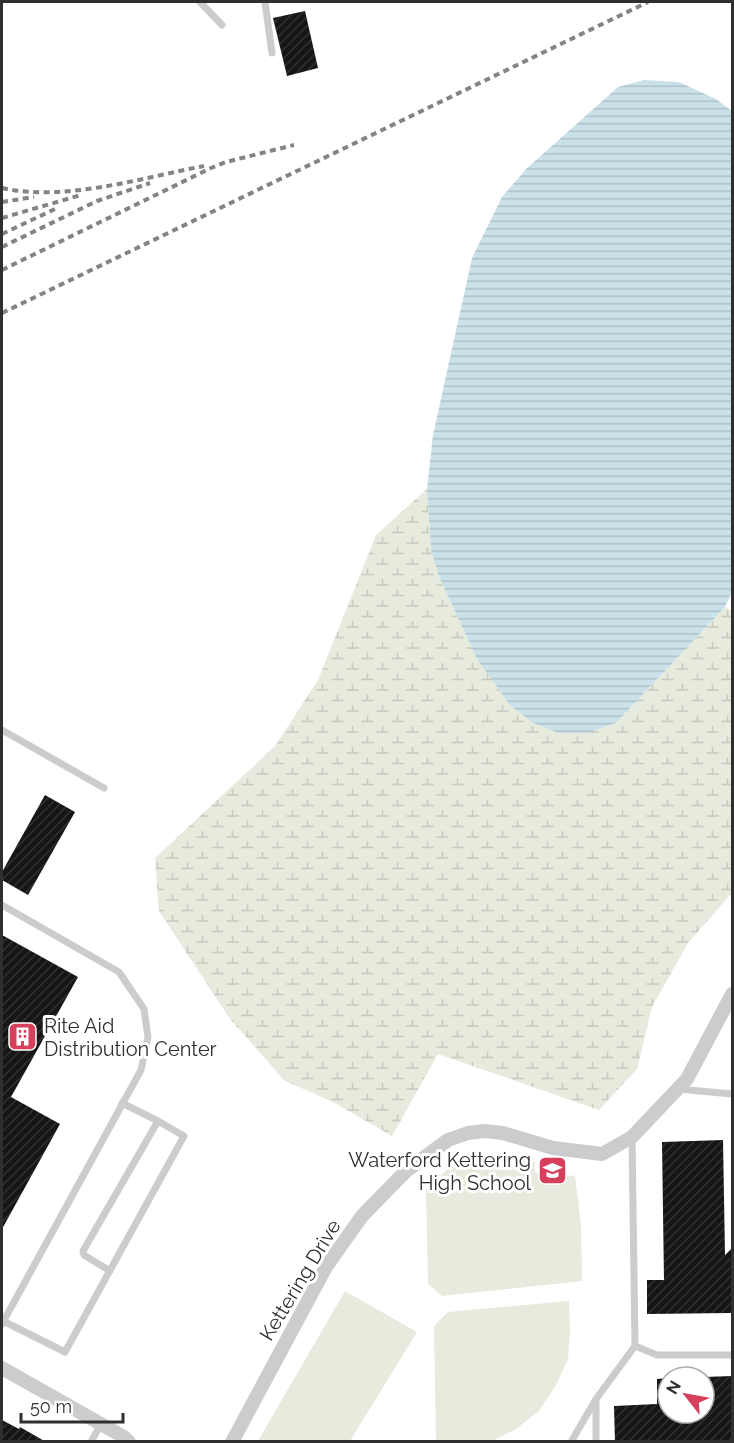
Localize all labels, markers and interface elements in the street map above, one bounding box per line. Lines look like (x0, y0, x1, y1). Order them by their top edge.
place label: Rite Aid Distribution Center (44, 1014, 217, 1061)
building icon: Rite Aid Distribution Center (7, 1021, 39, 1053)
place label: Waterford Kettering High School (348, 1148, 532, 1195)
school or university icon: Waterford Kettering High School (536, 1155, 568, 1187)
street label: Kettering Drive (254, 1215, 346, 1345)
north arrow (656, 1365, 716, 1425)
text: N (662, 1377, 685, 1398)
scale bar (21, 1386, 123, 1424)
text: 50 m (30, 1396, 72, 1417)

